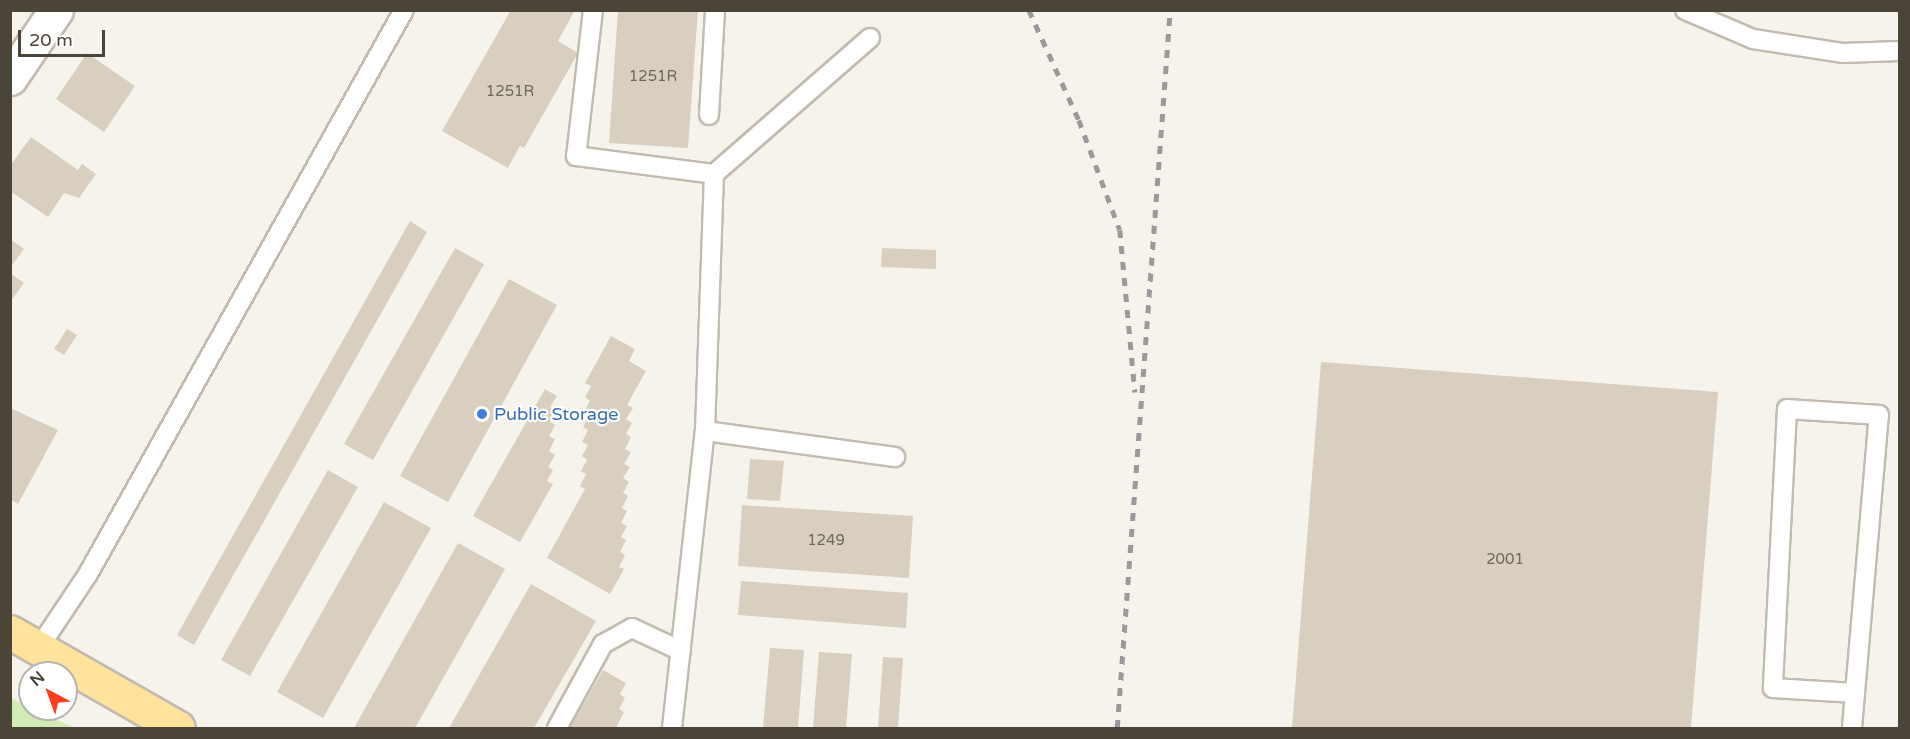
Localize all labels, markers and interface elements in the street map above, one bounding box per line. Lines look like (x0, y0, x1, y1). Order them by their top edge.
scale bar (21, 18, 108, 56)
text: 20 m (29, 29, 73, 51)
house number: 1251R (629, 68, 677, 86)
house number: 1251R (486, 83, 534, 101)
place label: Public Storage (494, 403, 618, 425)
marker: Public Storage (475, 407, 489, 421)
house number: 1249 (807, 532, 845, 550)
house number: 2001 (1486, 551, 1524, 569)
north arrow (18, 661, 78, 721)
text: N (26, 667, 49, 691)

